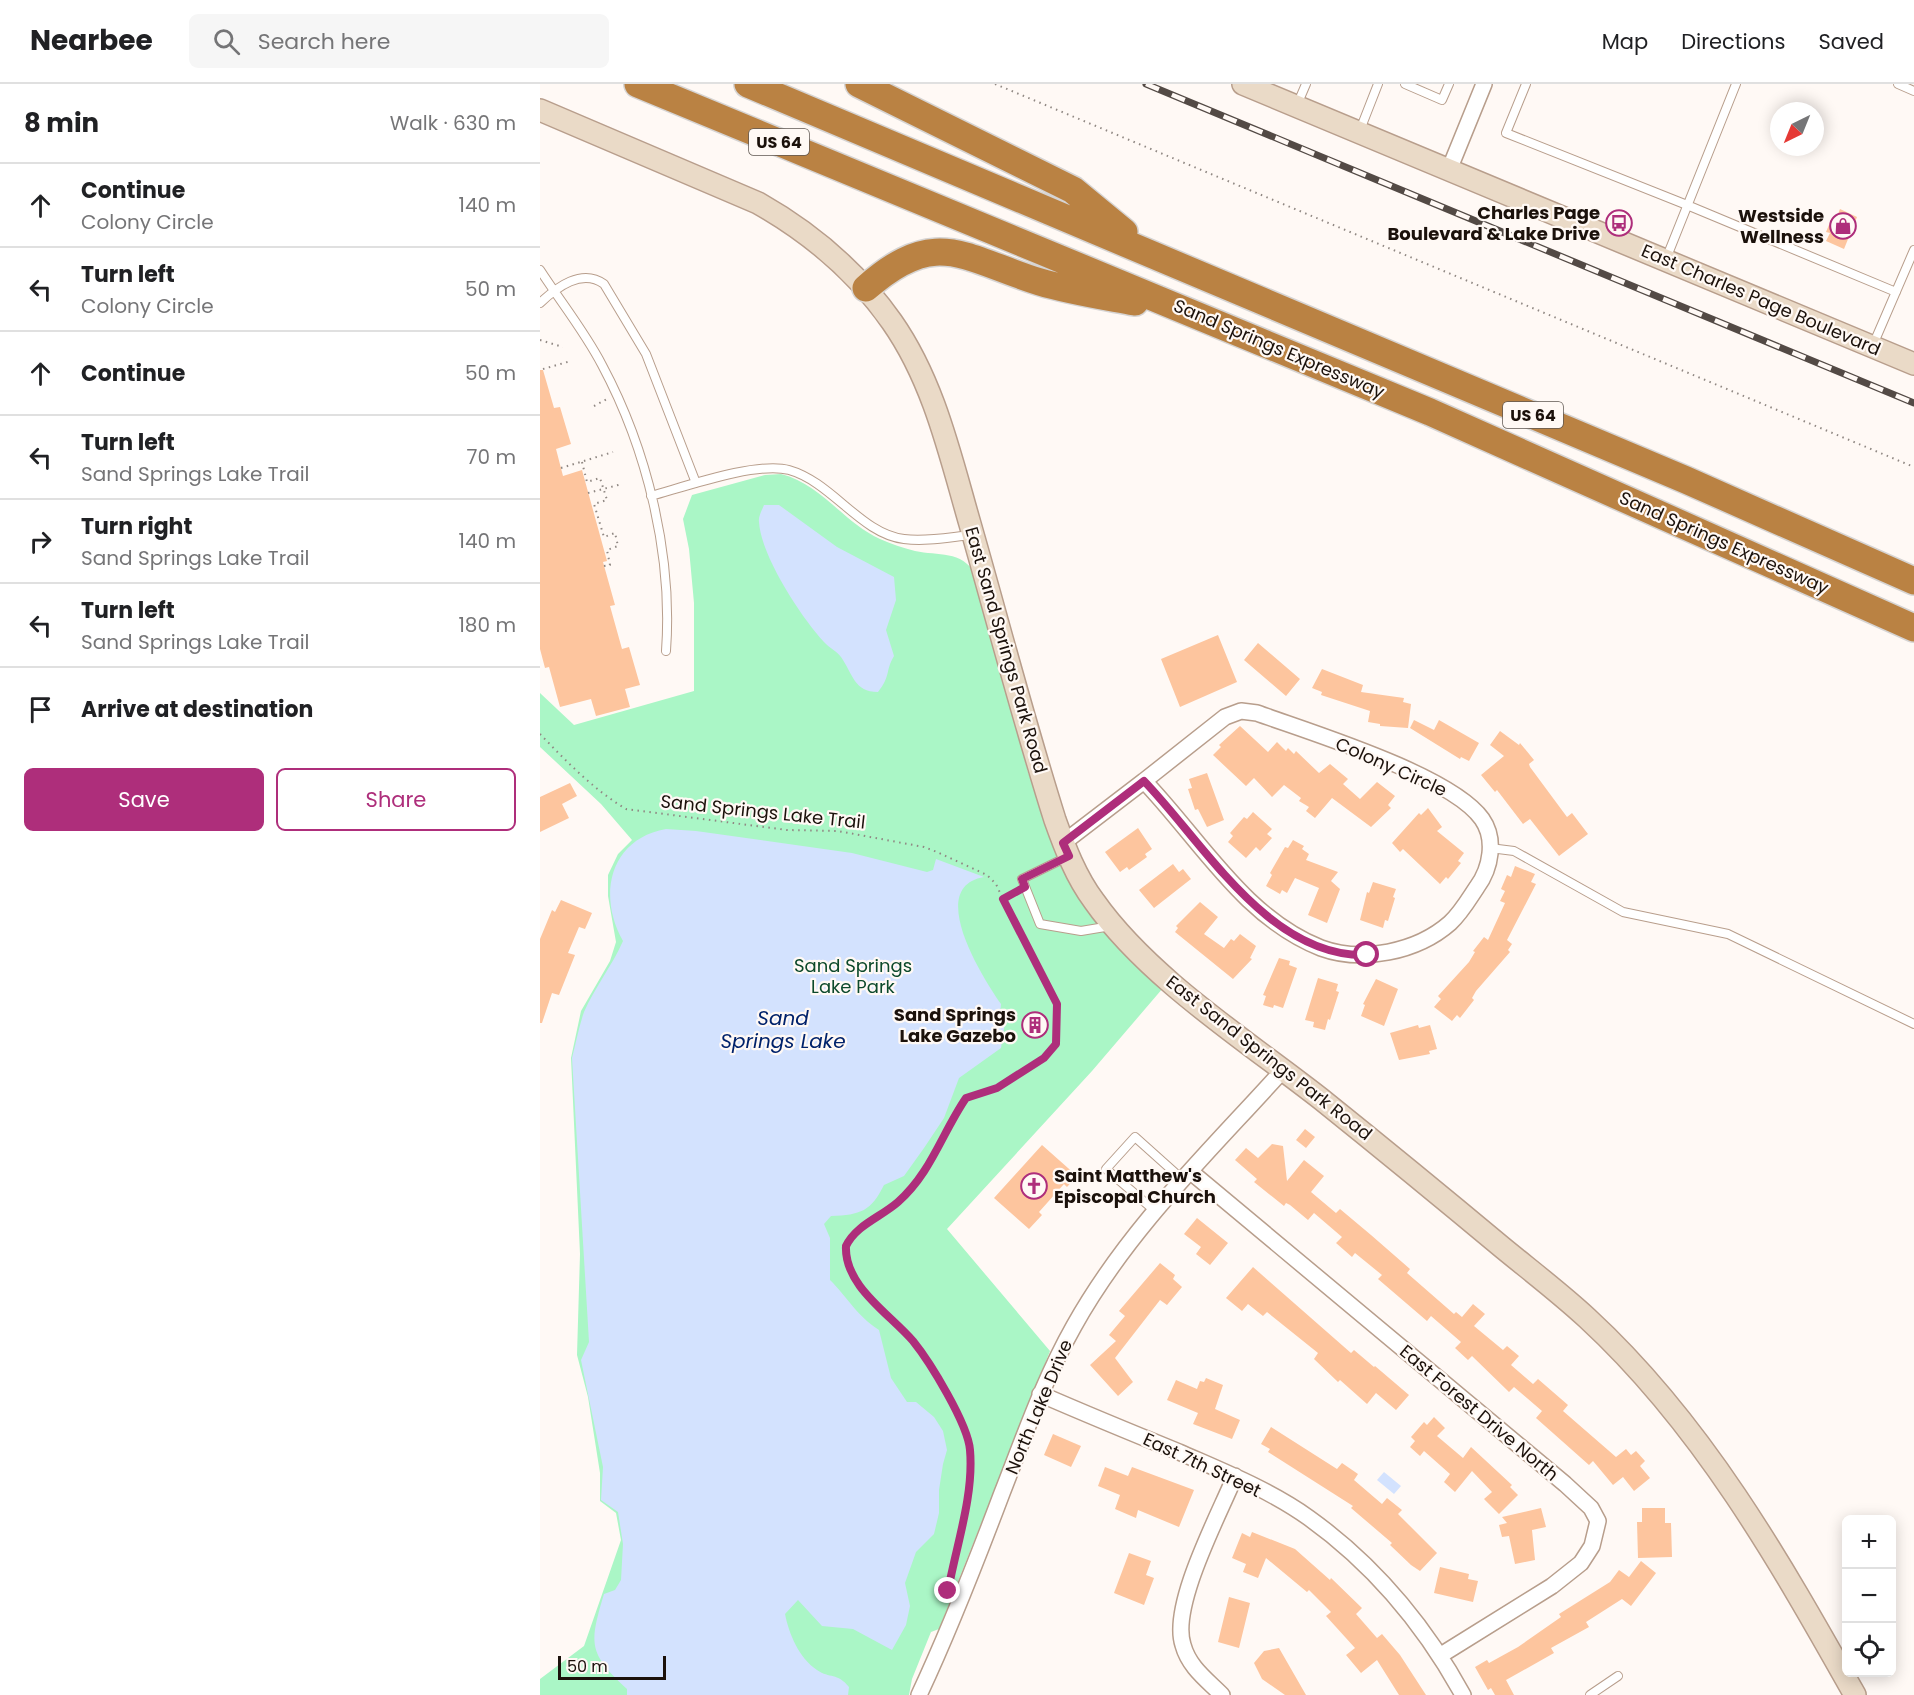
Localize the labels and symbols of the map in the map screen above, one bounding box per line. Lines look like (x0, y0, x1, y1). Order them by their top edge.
north arrow (1770, 102, 1824, 156)
road number: US 64 (749, 129, 809, 155)
place label: Charles Page Boulevard & Lake Drive (1387, 200, 1600, 246)
place label: Westside Wellness (1738, 203, 1824, 249)
bus stop icon: Charles Page Boulevard & Lake Drive (1604, 208, 1634, 238)
shop icon: Westside Wellness (1828, 211, 1858, 241)
street label: East Charles Page Boulevard (1638, 238, 1885, 361)
street label: Sand Springs Expressway (1170, 293, 1388, 404)
road number: US 64 (1503, 402, 1563, 428)
street label: Sand Springs Expressway (1616, 485, 1833, 600)
street label: East Sand Springs Park Road (959, 524, 1054, 776)
street label: Colony Circle (1332, 731, 1451, 802)
street label: Sand Springs Lake Trail (659, 788, 867, 835)
route start (1353, 941, 1379, 967)
park label: Sand Springs Lake Park (794, 953, 912, 999)
street label: East Sand Springs Park Road (1161, 969, 1378, 1146)
place label: Sand Springs Lake Gazebo (894, 1002, 1016, 1048)
water label: Sand Springs Lake (720, 1004, 846, 1055)
building icon: Sand Springs Lake Gazebo (1020, 1010, 1050, 1040)
place label: Saint Matthew's Episcopal Church (1054, 1163, 1216, 1209)
church icon: Saint Matthew's Episcopal Church (1019, 1171, 1049, 1201)
street label: North Lake Drive (999, 1336, 1078, 1478)
street label: East Forest Drive North (1395, 1339, 1564, 1487)
street label: East 7th Street (1139, 1426, 1265, 1503)
route end (934, 1577, 960, 1603)
scale bar (558, 1653, 666, 1680)

